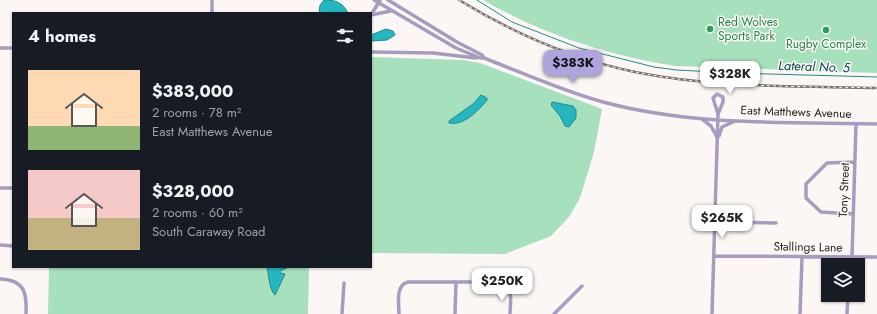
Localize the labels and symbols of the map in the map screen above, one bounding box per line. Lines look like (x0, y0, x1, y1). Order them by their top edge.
place label: Red Wolves Sports Park (718, 13, 778, 45)
marker: Red Wolves Sports Park (705, 24, 715, 34)
marker: Rugby Complex (821, 25, 831, 35)
place label: Rugby Complex (786, 35, 867, 53)
pin: $383K (545, 50, 601, 84)
water label: Lateral No. 5 (778, 56, 851, 77)
pin: $328K (702, 61, 758, 95)
street label: East Matthews Avenue (740, 101, 852, 123)
street label: Tony Street (834, 162, 854, 218)
pin: $265K (694, 205, 750, 239)
street label: Stallings Lane (773, 237, 843, 257)
pin: $250K (474, 268, 530, 302)

